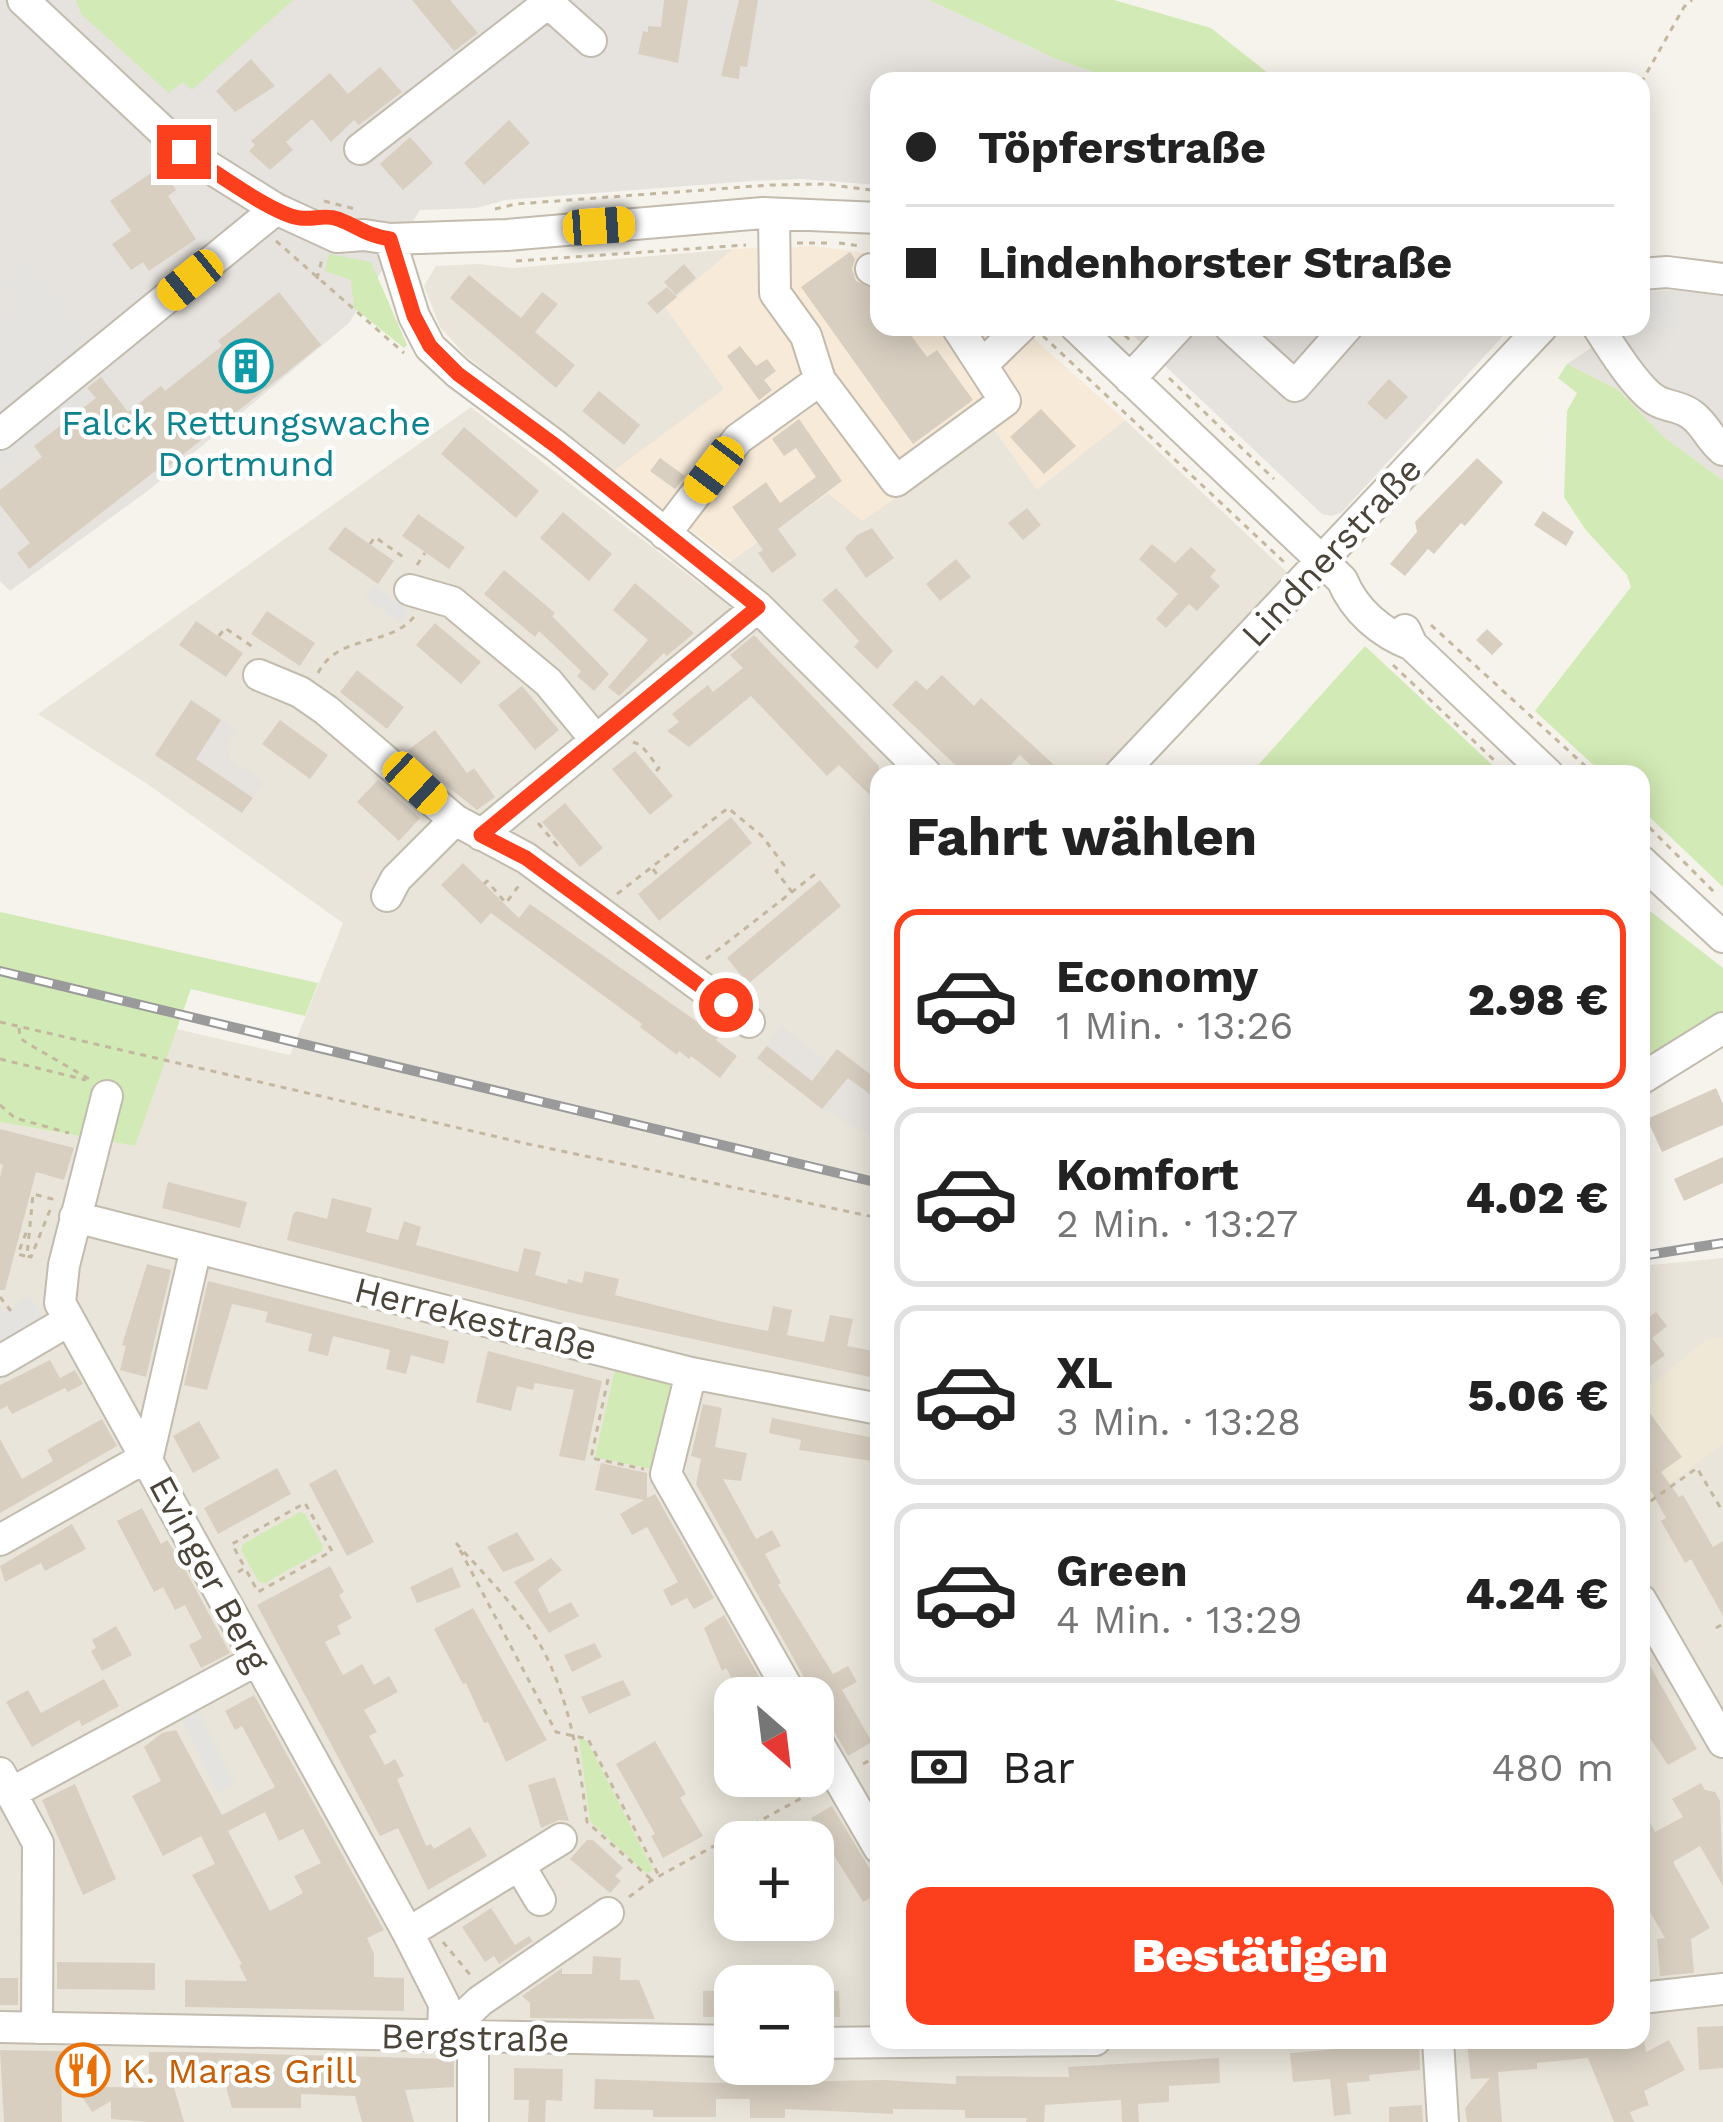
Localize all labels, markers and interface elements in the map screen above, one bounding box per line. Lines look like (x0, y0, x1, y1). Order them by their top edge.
text: Töpferstraße (978, 121, 1266, 174)
route end (157, 125, 211, 179)
car (562, 206, 636, 246)
text: Lindenhorster Straße (978, 236, 1452, 289)
car (151, 243, 229, 317)
building icon: Falck Rettungswache Dortmund (218, 338, 274, 394)
place label: Falck Rettungswache Dortmund (61, 402, 431, 485)
car (678, 430, 750, 510)
street label: Lindnerstraße (1233, 448, 1430, 655)
car (376, 745, 454, 821)
text: Fahrt wählen (906, 805, 1257, 868)
icon: car (912, 945, 1020, 1053)
text: Economy (1056, 950, 1258, 1003)
text: 2.98 € (1468, 973, 1608, 1026)
route start (699, 978, 753, 1032)
text: 1 Min. · 13:26 (1056, 1003, 1293, 1048)
icon: car (912, 1143, 1020, 1251)
text: Komfort (1056, 1148, 1238, 1201)
text: 4.02 € (1465, 1171, 1608, 1224)
text: 2 Min. · 13:27 (1056, 1201, 1298, 1246)
street label: Herrekestraße (350, 1269, 601, 1369)
icon: car (912, 1341, 1020, 1449)
text: XL (1056, 1346, 1113, 1399)
text: 5.06 € (1468, 1369, 1608, 1422)
text: 3 Min. · 13:28 (1056, 1399, 1301, 1444)
street label: Evinger Berg (140, 1468, 279, 1679)
icon: car (912, 1539, 1020, 1647)
text: Green (1056, 1544, 1188, 1597)
text: 4.24 € (1465, 1567, 1608, 1620)
text: 4 Min. · 13:29 (1056, 1597, 1302, 1642)
north arrow (714, 1677, 834, 1797)
map controls (714, 1677, 834, 2085)
icon: cash (906, 1734, 972, 1800)
text: Bar (1002, 1741, 1075, 1794)
text: 480 m (1491, 1745, 1614, 1790)
button: + (714, 1821, 834, 1941)
button: Bestätigen (906, 1887, 1614, 2025)
button: − (714, 1965, 834, 2085)
street label: Bergstraße (380, 2015, 570, 2061)
restaurant icon: K. Maras Grill (55, 2042, 111, 2098)
place label: K. Maras Grill (122, 2050, 357, 2092)

